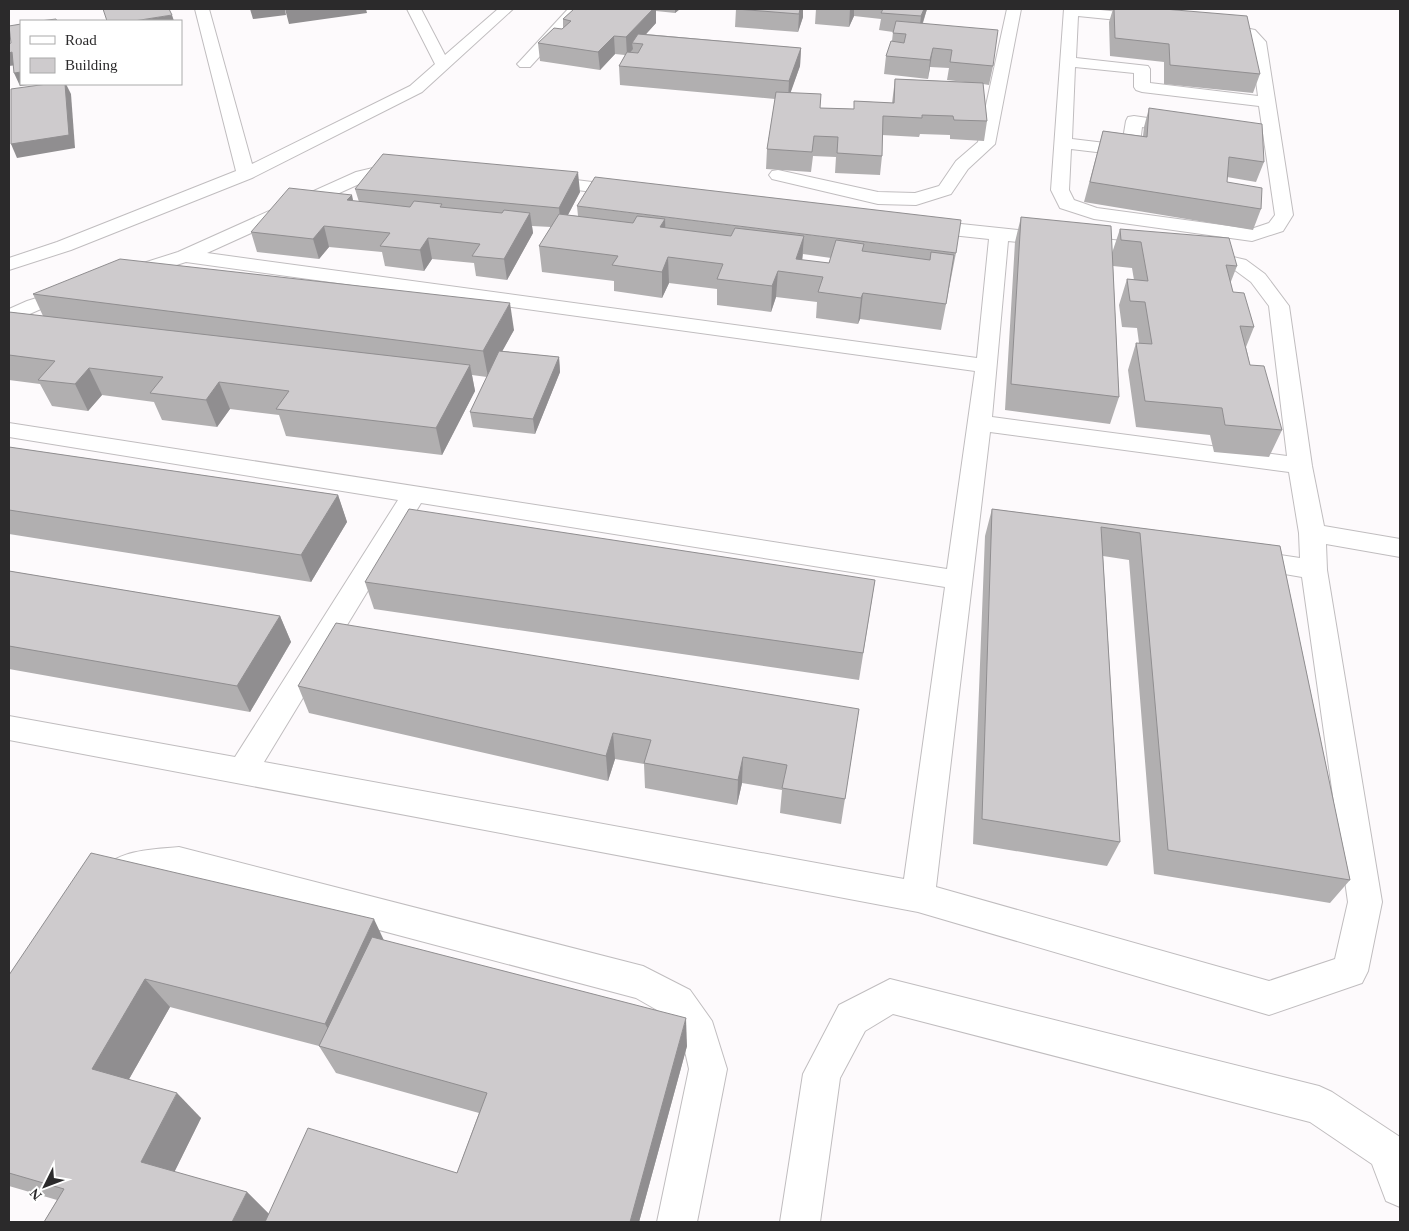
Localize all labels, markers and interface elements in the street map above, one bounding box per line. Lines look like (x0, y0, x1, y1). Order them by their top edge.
legend (20, 20, 182, 85)
text: Road (65, 32, 97, 48)
text: Building (65, 57, 118, 73)
north arrow (20, 1161, 70, 1211)
text: N (27, 1186, 45, 1203)

